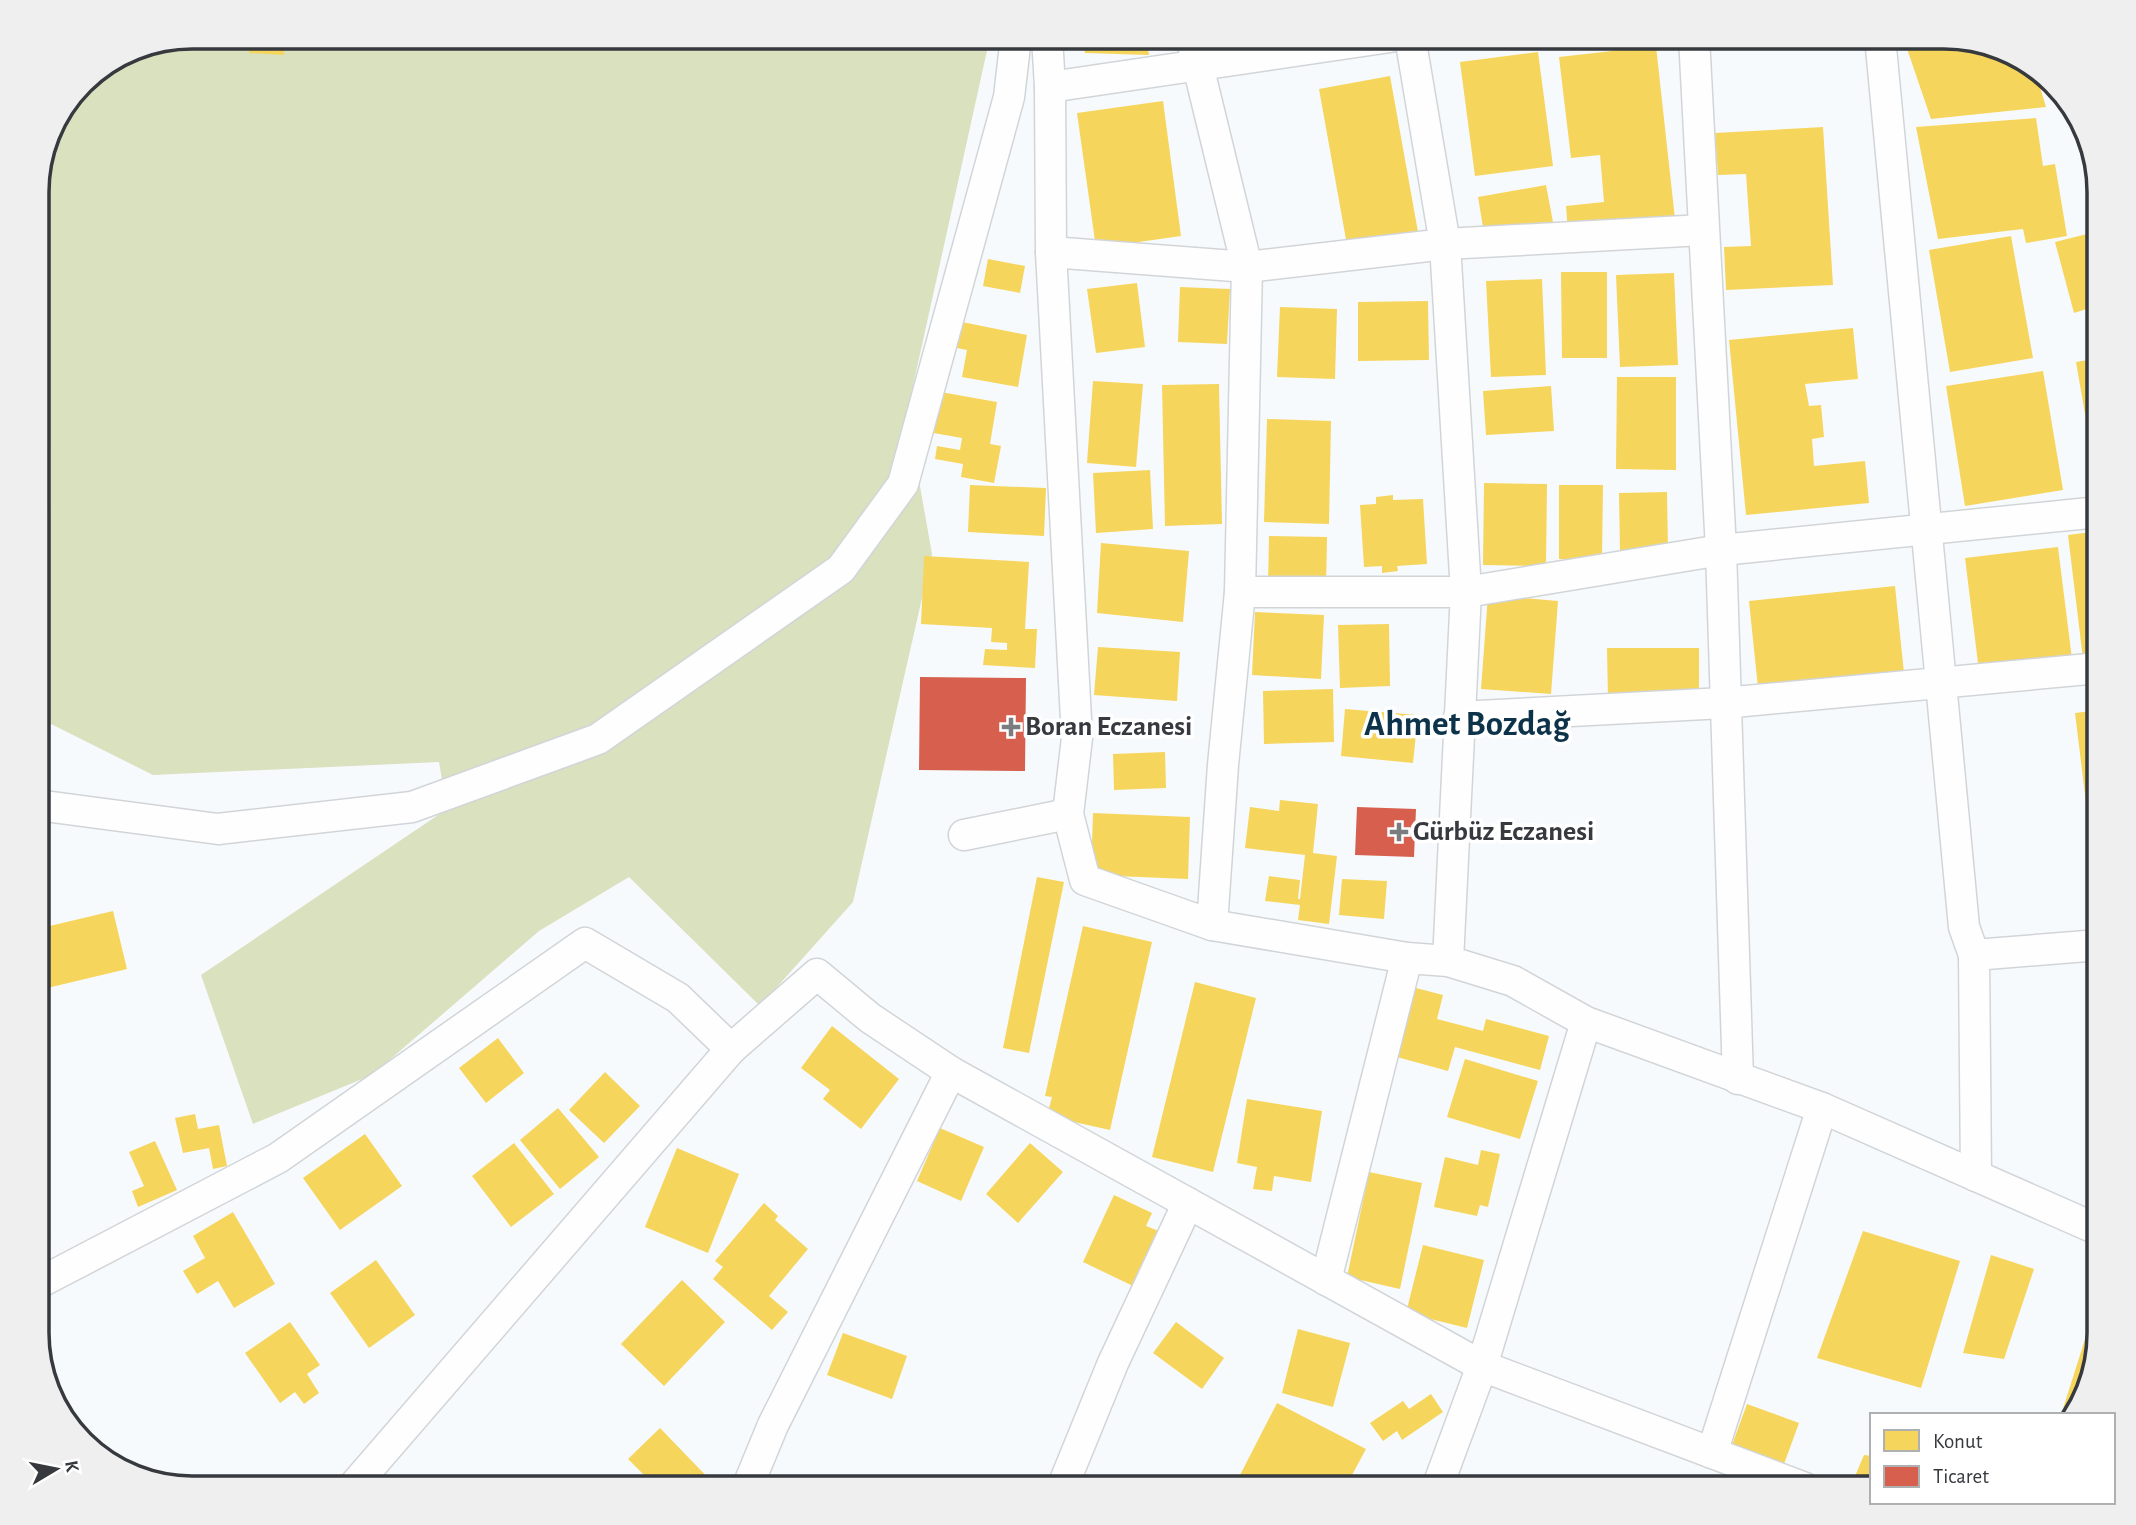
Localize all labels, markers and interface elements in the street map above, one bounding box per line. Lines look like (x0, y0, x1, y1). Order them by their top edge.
district label: Ahmet Bozdağ (1364, 707, 1571, 742)
place label: Boran Eczanesi (1025, 713, 1192, 741)
marker: Boran Eczanesi (1003, 719, 1019, 735)
place label: Gürbüz Eczanesi (1413, 818, 1594, 846)
marker: Gürbüz Eczanesi (1391, 824, 1407, 840)
legend (1870, 1413, 2115, 1504)
text: Konut (1933, 1431, 1983, 1452)
north arrow (21, 1434, 91, 1504)
text: K (61, 1459, 82, 1474)
text: Ticaret (1933, 1466, 1989, 1487)

